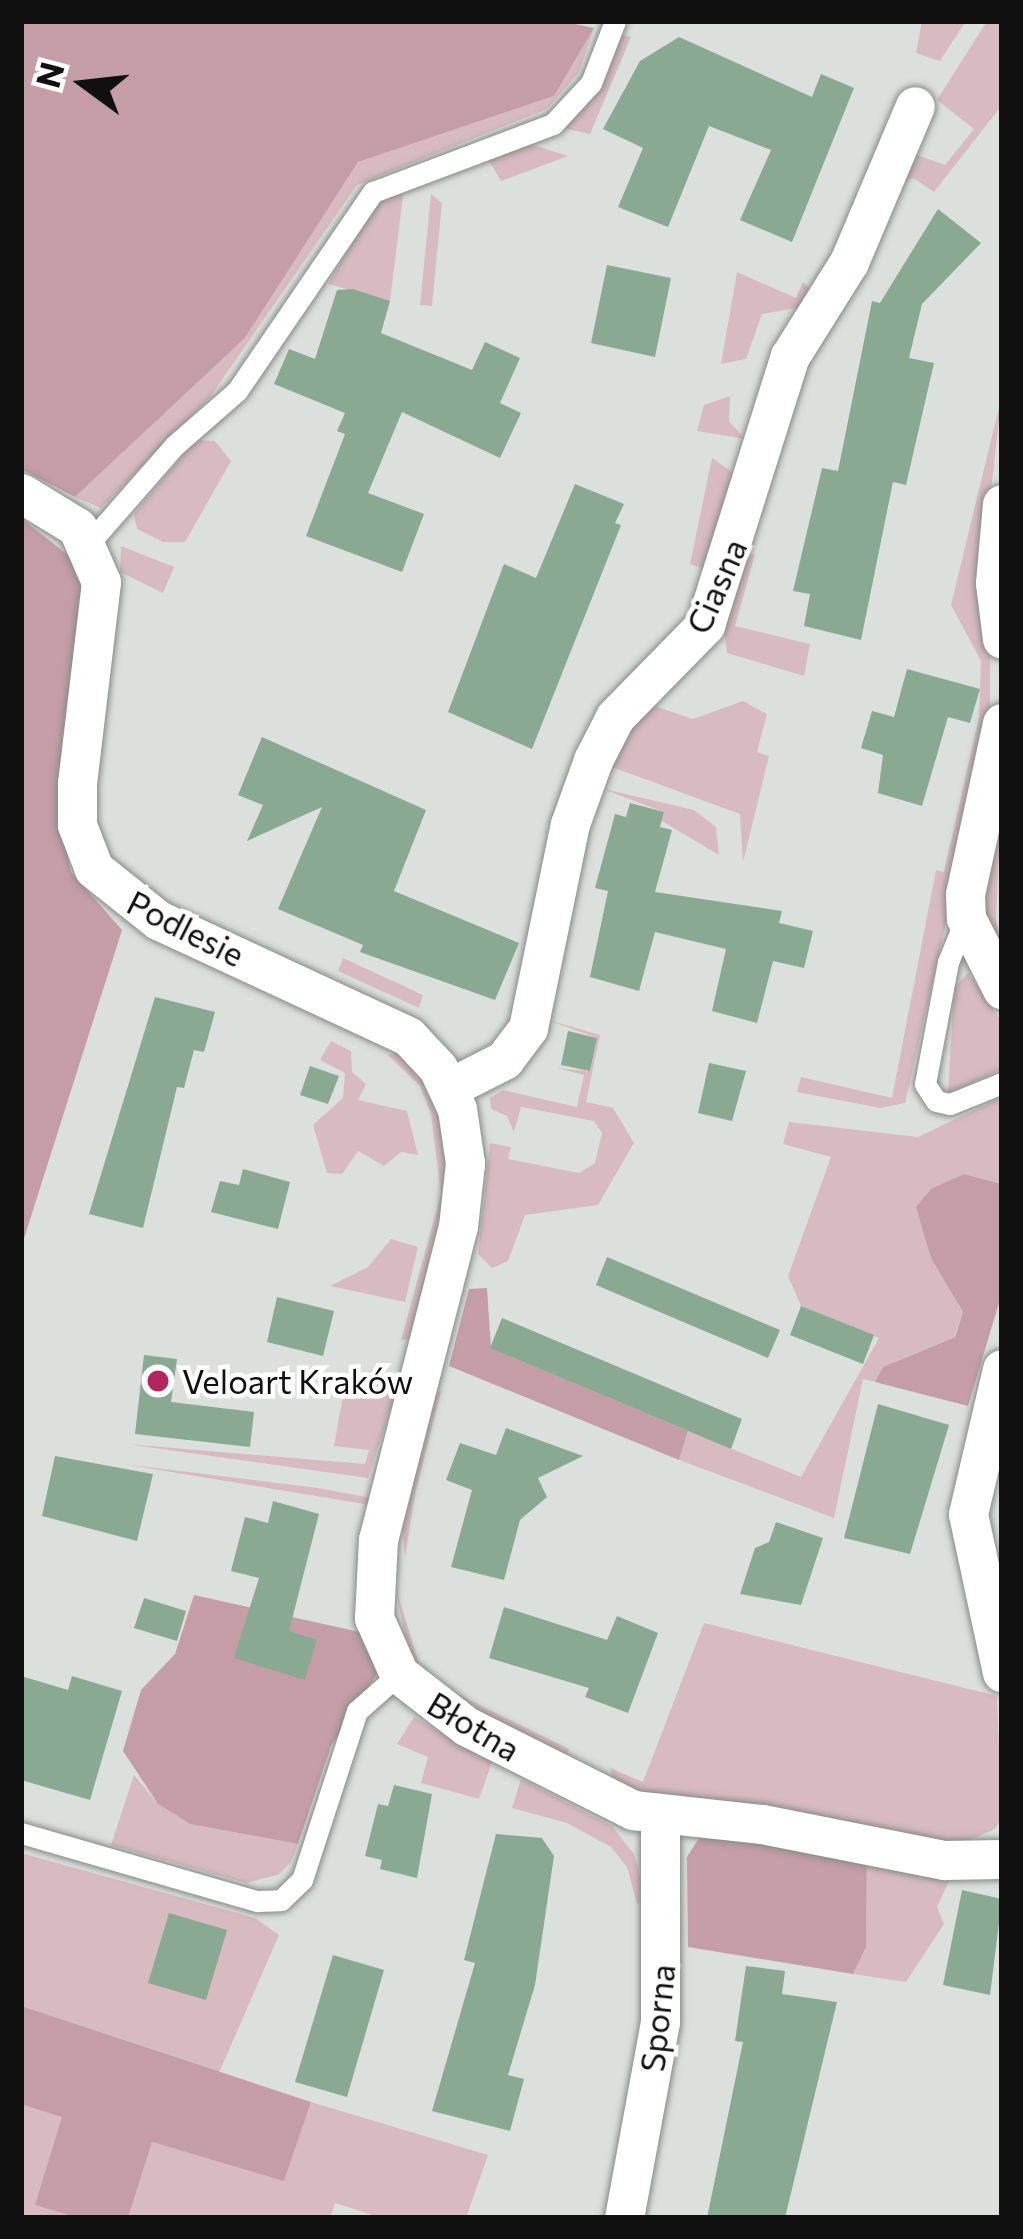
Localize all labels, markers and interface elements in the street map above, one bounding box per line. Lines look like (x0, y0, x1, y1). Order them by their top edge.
north arrow (24, 24, 144, 144)
text: N (26, 57, 72, 92)
street label: Ciasna (678, 532, 754, 640)
street label: Podlesie (121, 882, 251, 974)
place label: Veloart Kraków (182, 1361, 413, 1401)
marker: Veloart Kraków (145, 1368, 171, 1394)
street label: Błotna (421, 1683, 527, 1769)
street label: Sporna (632, 1962, 682, 2074)

